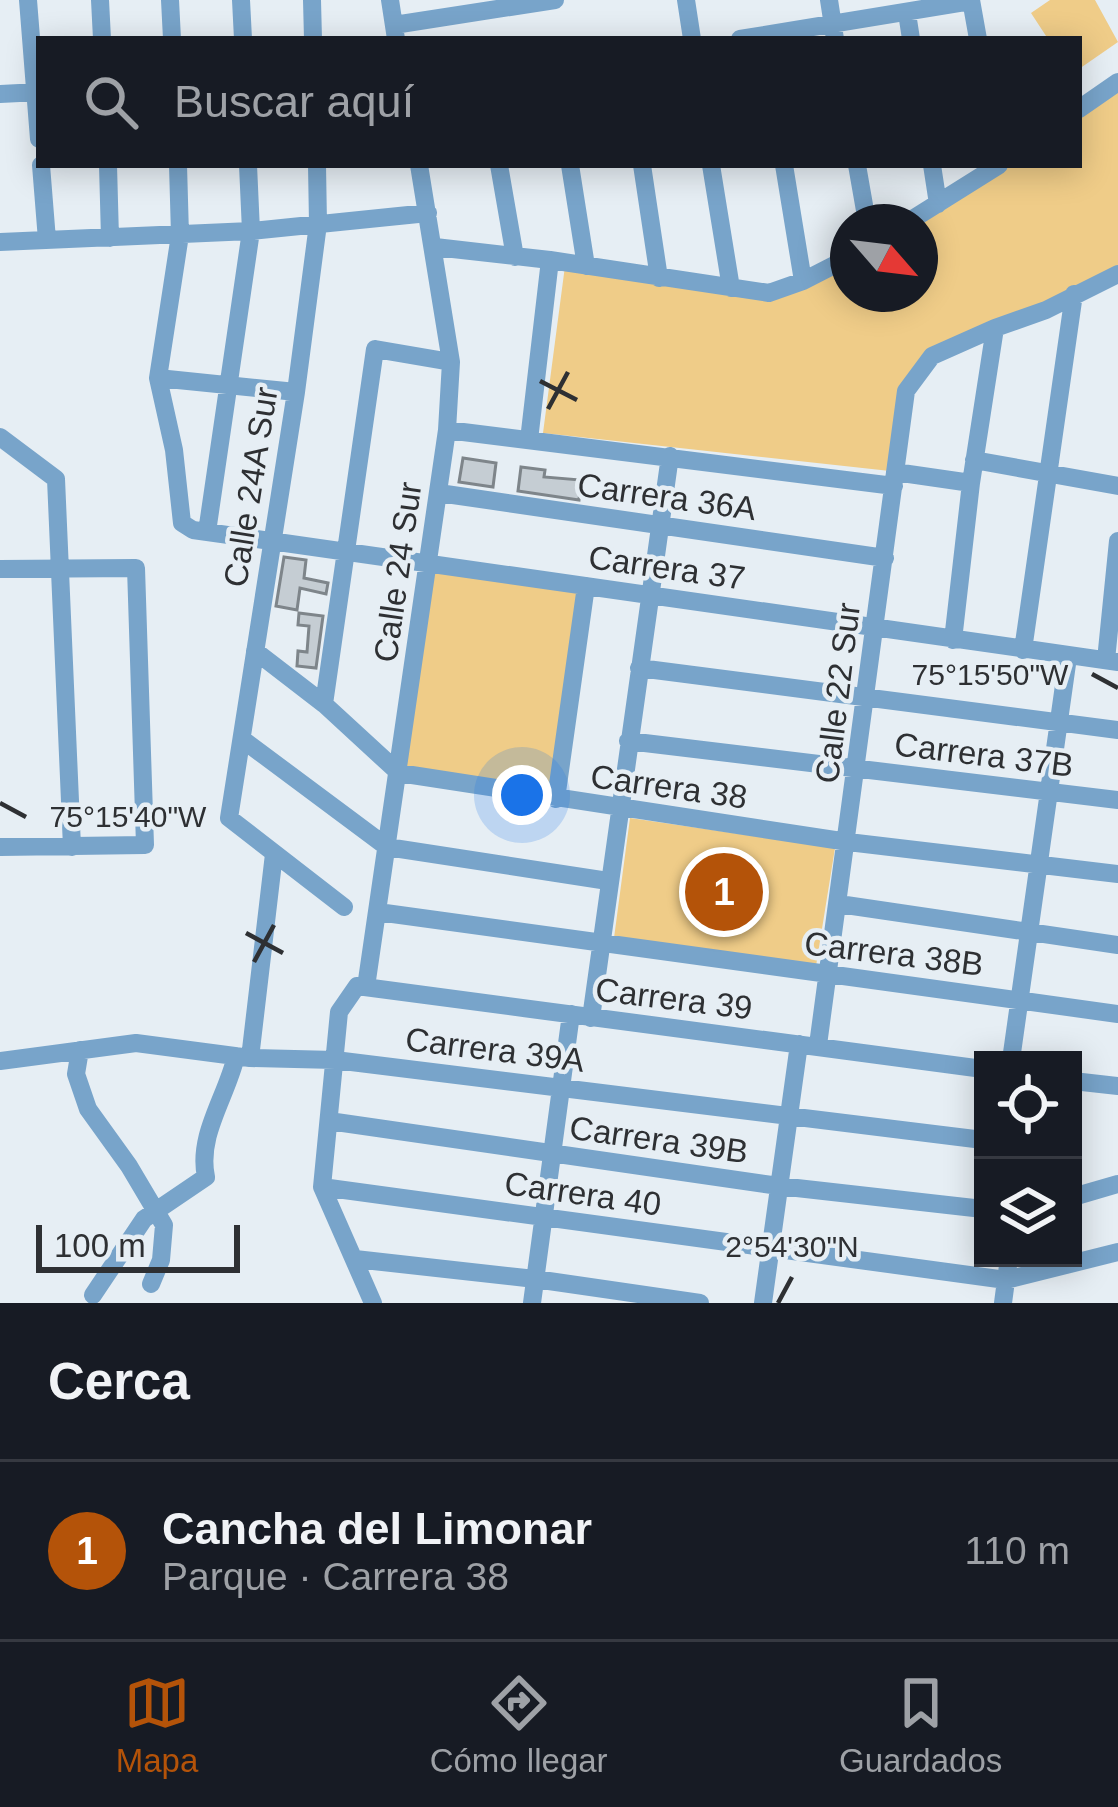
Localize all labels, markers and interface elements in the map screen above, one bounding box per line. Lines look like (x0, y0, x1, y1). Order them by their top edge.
search box (36, 36, 1082, 168)
icon: search (78, 69, 144, 135)
text: Buscar aquí (174, 76, 414, 127)
north arrow (830, 204, 938, 312)
street label: Calle 24A Sur (216, 385, 285, 590)
street label: Carrera 36A (575, 466, 759, 527)
street label: Calle 24 Sur (367, 480, 428, 665)
street label: Carrera 37 (586, 538, 748, 597)
street label: Calle 22 Sur (808, 601, 867, 785)
text: 75°15'50"W (912, 658, 1069, 691)
street label: Carrera 37B (892, 725, 1075, 784)
street label: Carrera 38 (588, 757, 750, 816)
your location (492, 765, 552, 825)
text: 75°15'40"W (50, 800, 207, 833)
pin: 1 (685, 847, 763, 937)
street label: Carrera 38B (802, 924, 985, 983)
street label: Carrera 39 (593, 971, 754, 1026)
street label: Carrera 39A (403, 1020, 586, 1079)
map controls (974, 1051, 1082, 1267)
button: locate (974, 1051, 1082, 1159)
street label: Carrera 39B (567, 1109, 751, 1170)
button: layers (974, 1159, 1082, 1267)
street label: Carrera 40 (502, 1164, 664, 1223)
scale bar (36, 1219, 240, 1272)
text: 100 m (54, 1227, 146, 1264)
text: 2°54'30"N (725, 1230, 859, 1263)
text: Cerca (48, 1353, 190, 1410)
text: Cancha del Limonar (162, 1503, 592, 1554)
text: 1 (76, 1529, 98, 1572)
text: 110 m (965, 1529, 1070, 1572)
text: Parque · Carrera 38 (162, 1555, 509, 1598)
tab: Mapa (116, 1670, 198, 1780)
tab: Cómo llegar (430, 1670, 608, 1780)
tab: Guardados (839, 1670, 1002, 1780)

